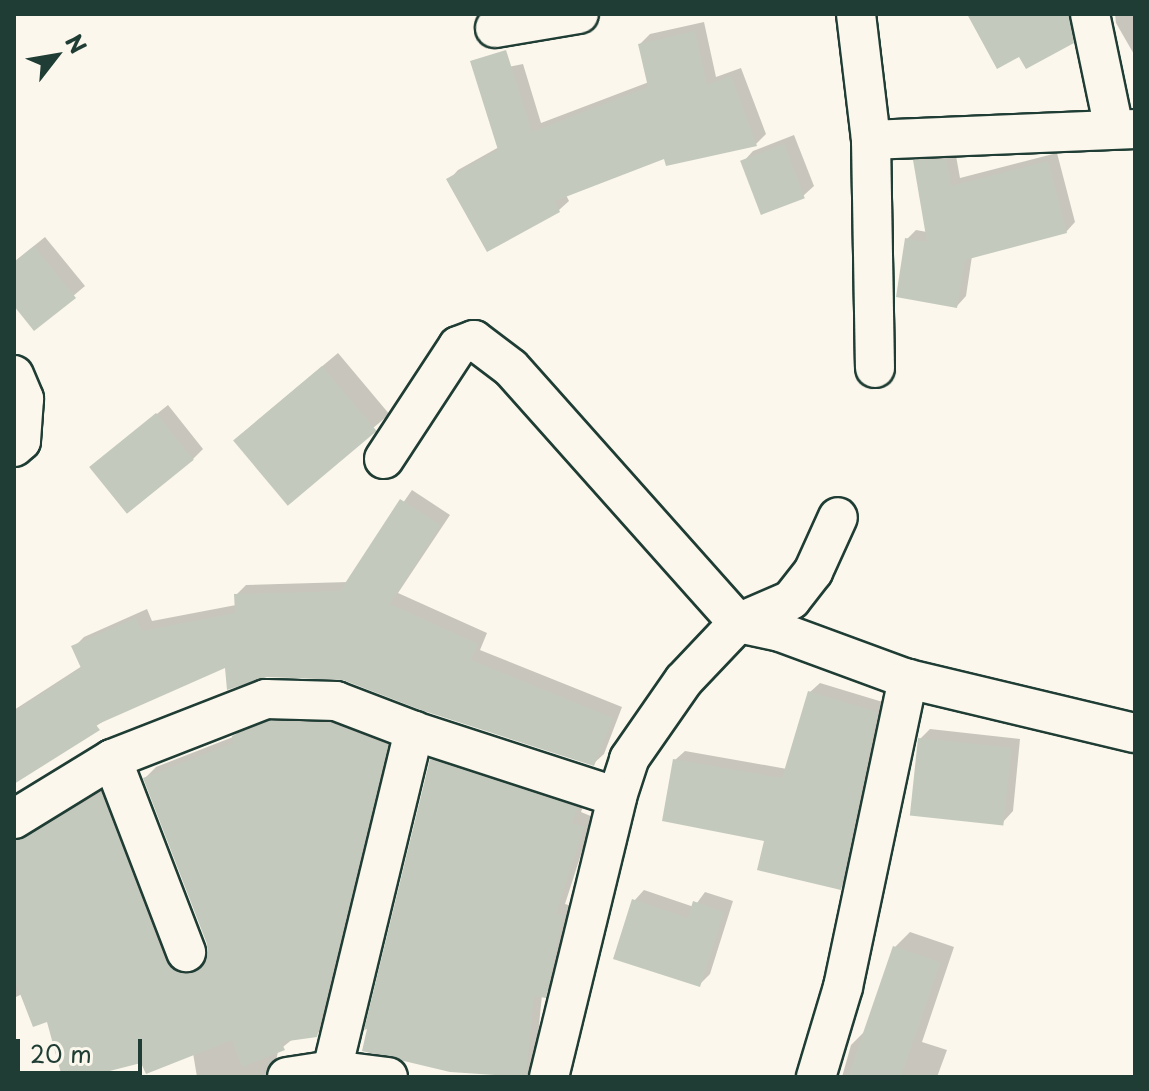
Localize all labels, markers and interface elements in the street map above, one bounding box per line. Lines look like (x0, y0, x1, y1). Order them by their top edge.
north arrow (16, 16, 96, 96)
text: N (58, 27, 96, 59)
scale bar (20, 1023, 146, 1073)
text: 20 m (30, 1035, 92, 1071)

